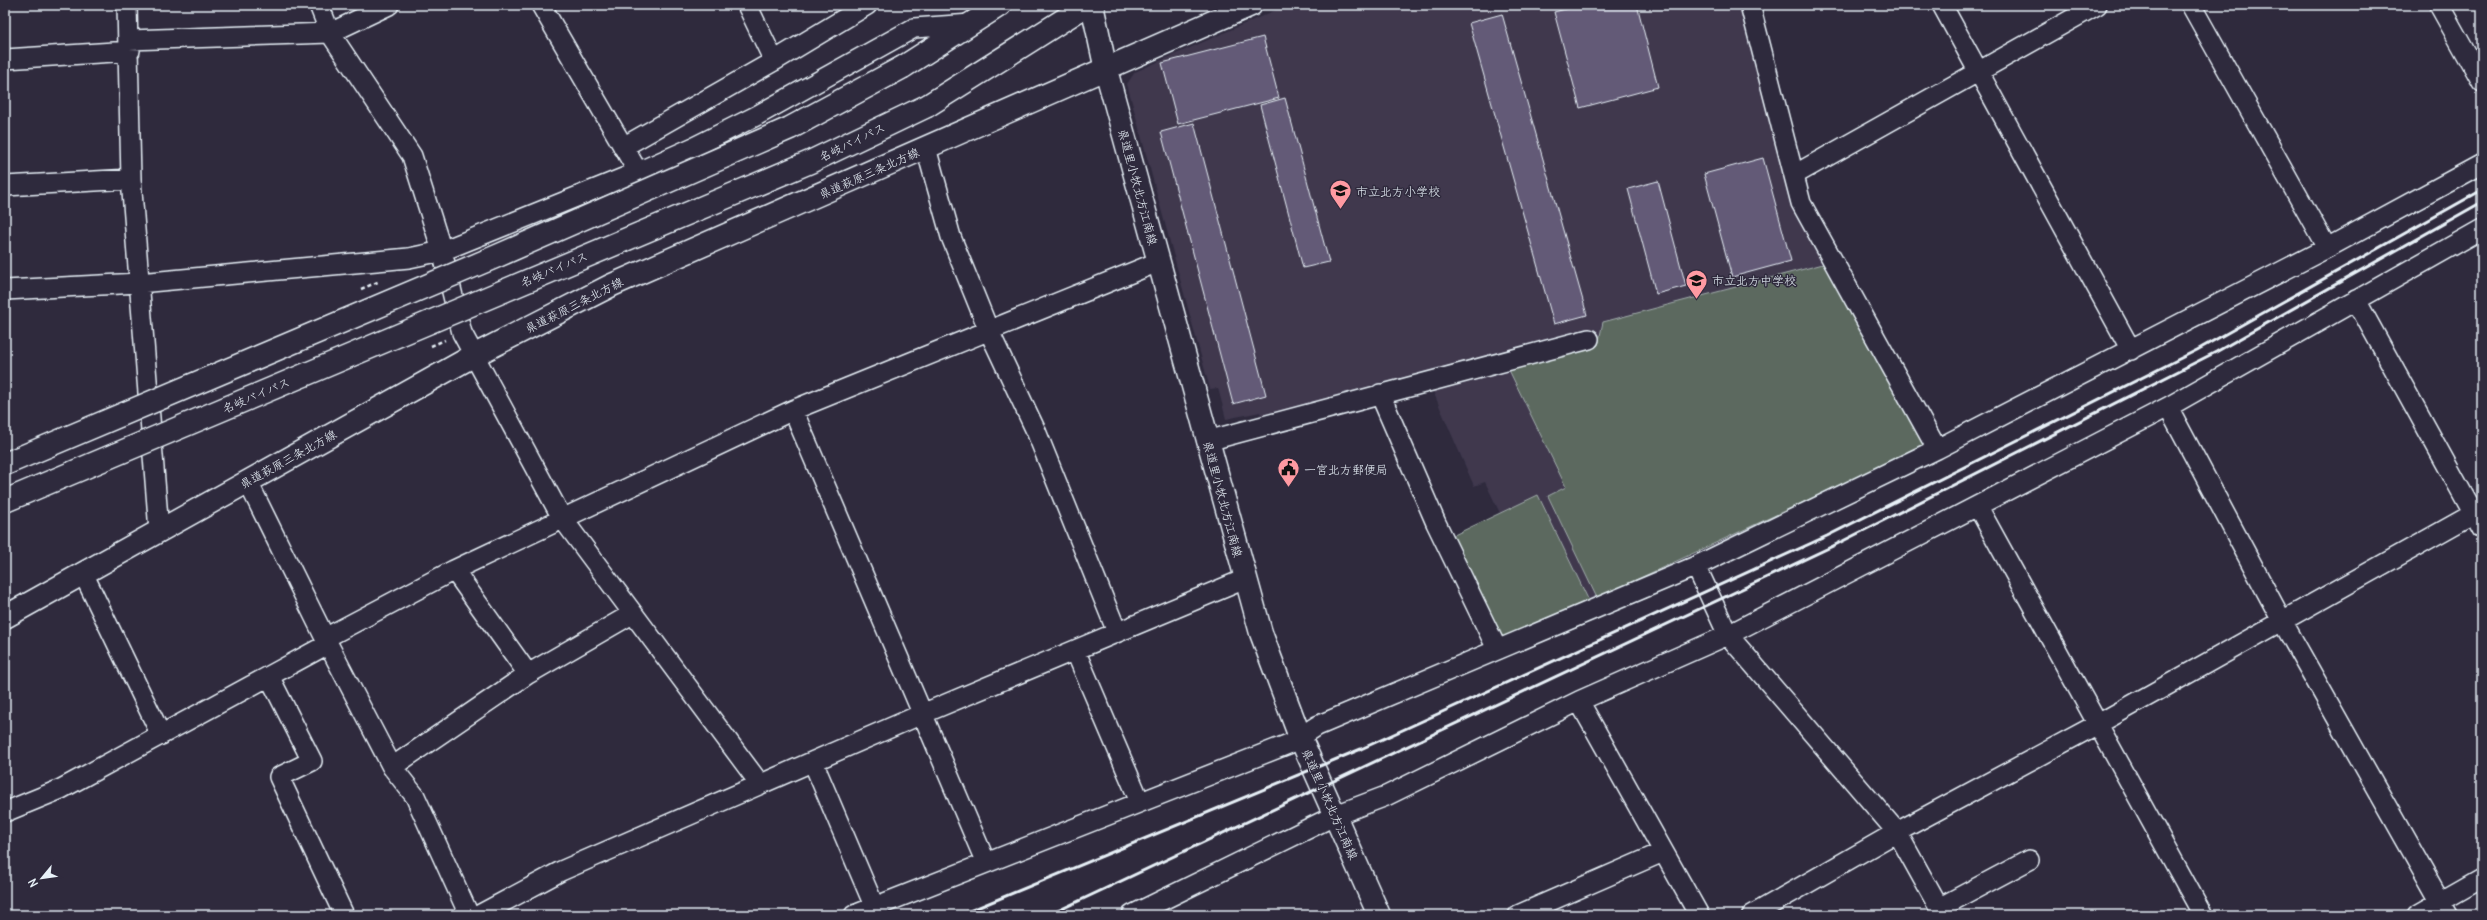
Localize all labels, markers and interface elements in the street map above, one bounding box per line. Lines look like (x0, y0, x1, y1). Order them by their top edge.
street label: 名岐バイパス (816, 120, 888, 164)
street label: 県道里小牧北方江南線 (1115, 127, 1161, 247)
street label: 県道萩原三条北方線 (817, 144, 921, 202)
school or university icon: 市立北方小学校 (1327, 178, 1353, 211)
place label: 市立北方小学校 (1356, 184, 1440, 199)
street label: 名岐バイパス (518, 248, 590, 290)
school or university icon: 市立北方中学校 (1683, 267, 1709, 300)
place label: 市立北方中学校 (1712, 273, 1796, 288)
street label: 県道萩原三条北方線 (522, 274, 626, 336)
street label: 名岐バイパス (220, 374, 292, 416)
street label: 県道萩原三条北方線 (237, 426, 339, 492)
street label: 県道里小牧北方江南線 (1200, 439, 1246, 559)
public building icon: 一宮北方郵便局 (1276, 456, 1302, 489)
place label: 一宮北方郵便局 (1304, 462, 1388, 477)
street label: 県道里小牧北方江南線 (1299, 746, 1361, 862)
north arrow (22, 858, 62, 898)
text: N (25, 876, 41, 890)

